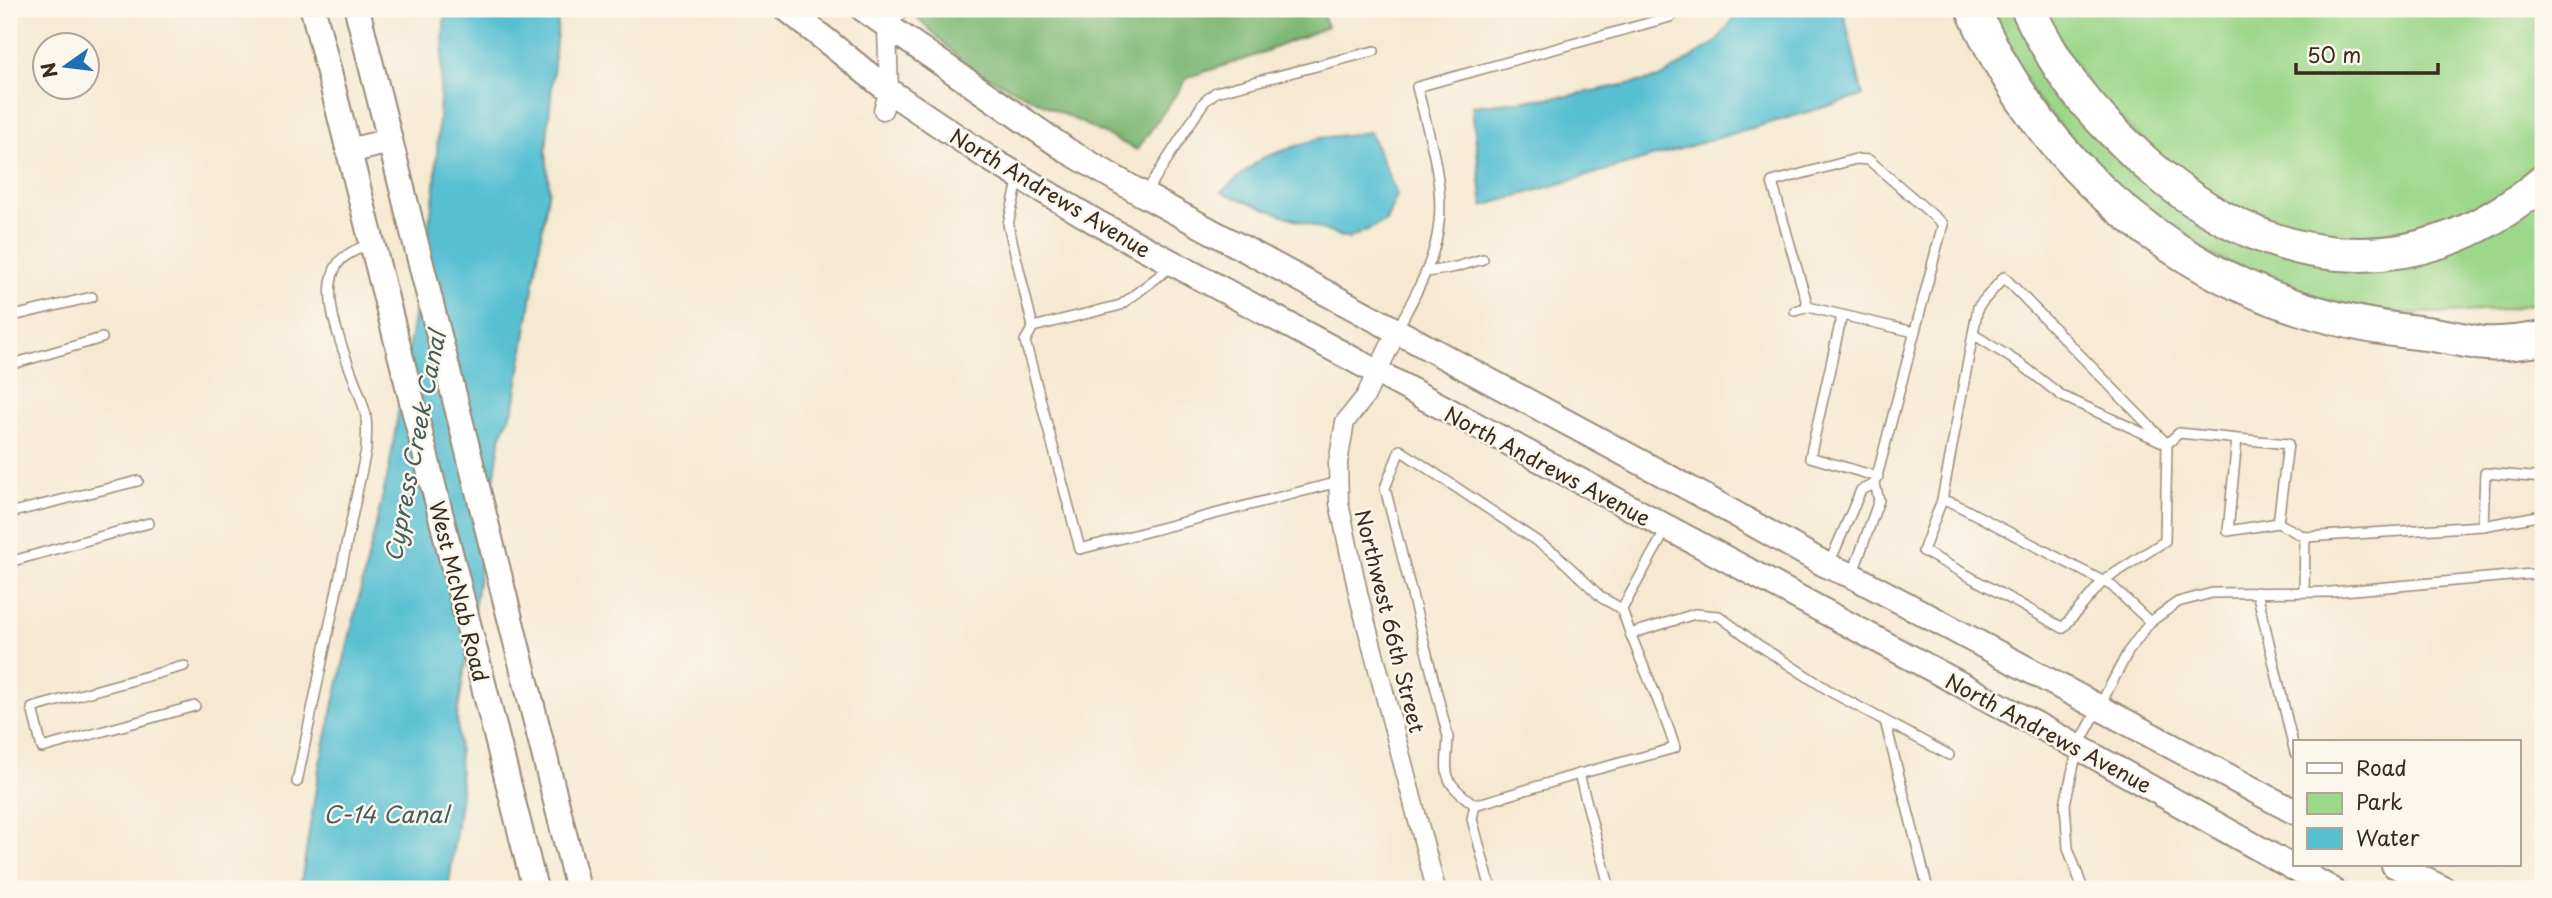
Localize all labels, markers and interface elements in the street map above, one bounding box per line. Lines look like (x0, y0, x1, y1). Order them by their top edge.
north arrow (32, 32, 102, 102)
scale bar (2296, 32, 2438, 76)
text: 50 m (2307, 38, 2361, 70)
text: N (33, 60, 64, 81)
street label: North Andrews Avenue (944, 119, 1158, 265)
water label: Cypress Creek Canal (374, 324, 454, 564)
street label: North Andrews Avenue (1439, 397, 1657, 533)
street label: West McNab Road (422, 497, 498, 685)
street label: Northwest 66th Street (1348, 506, 1434, 736)
street label: North Andrews Avenue (1940, 664, 2158, 800)
legend (2293, 740, 2520, 866)
text: Road (2356, 751, 2407, 783)
text: Park (2356, 785, 2403, 817)
water label: C-14 Canal (323, 796, 452, 831)
text: Water (2356, 821, 2420, 853)

